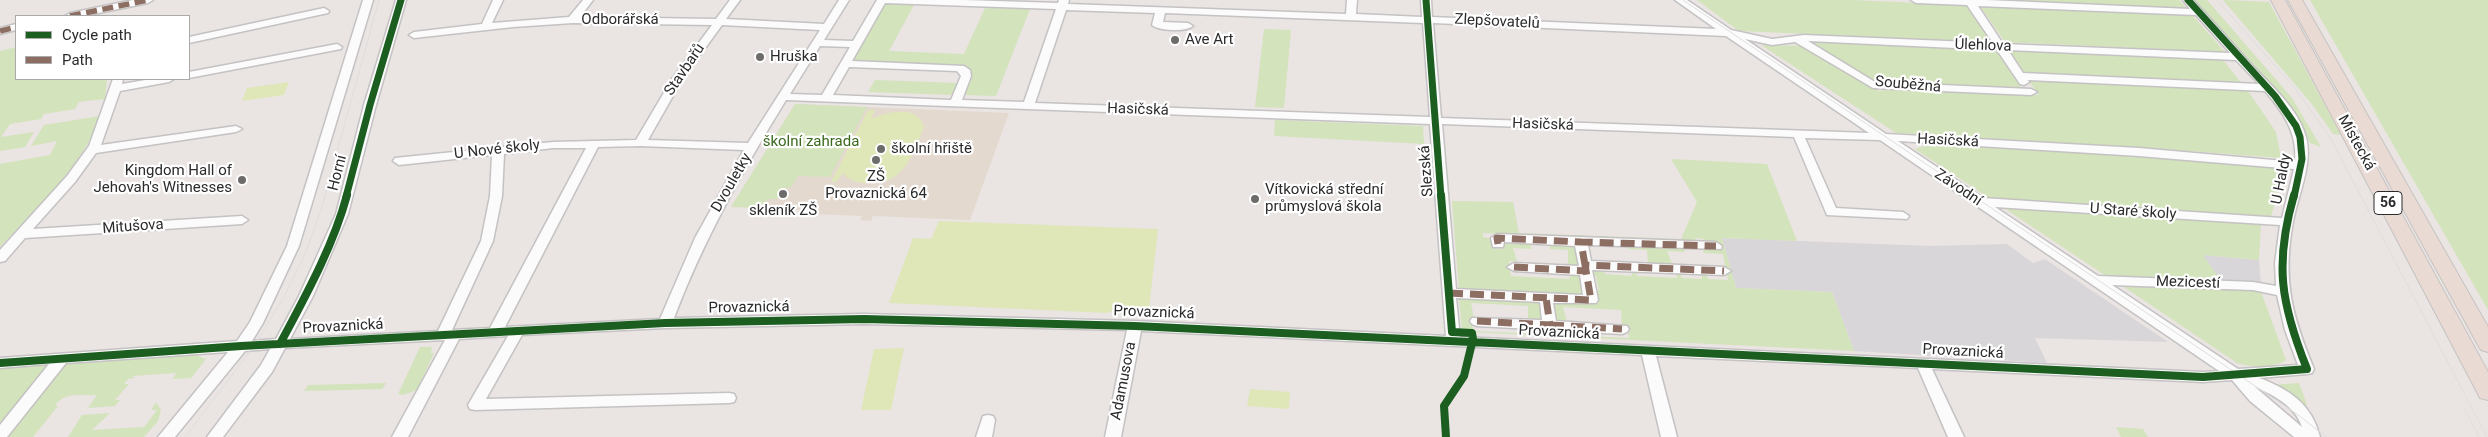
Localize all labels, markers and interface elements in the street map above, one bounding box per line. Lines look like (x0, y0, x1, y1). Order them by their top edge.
street label: Odborářská (581, 11, 659, 29)
street label: Zlepšovatelů (1454, 11, 1540, 33)
legend (15, 15, 190, 80)
text: Cycle path (62, 26, 132, 44)
place label: Ave Art (1185, 31, 1233, 49)
marker: Ave Art (1169, 34, 1181, 46)
street label: Úlehlova (1954, 36, 2012, 56)
street label: Stavbařů (661, 40, 709, 100)
place label: Hruška (770, 48, 818, 66)
text: Path (62, 51, 93, 69)
marker: Hruška (754, 51, 766, 63)
street label: Souběžná (1874, 73, 1942, 97)
street label: Hasičská (1107, 100, 1169, 120)
street label: Místecká (2333, 112, 2379, 174)
street label: Hasičská (1512, 115, 1574, 135)
street label: Hasičská (1917, 130, 1979, 152)
park label: školní zahrada (763, 133, 859, 151)
street label: U Nové školy (453, 137, 541, 163)
place label: školní hřiště (891, 140, 972, 158)
marker: školní hřiště (875, 143, 887, 155)
street label: Slezská (1416, 145, 1438, 197)
street label: Dvouletky (708, 150, 756, 216)
street label: U Haldy (2268, 152, 2296, 206)
street label: Horní (325, 153, 351, 193)
marker: ZŠ Provaznická 64 (870, 154, 882, 166)
place label: Kingdom Hall of Jehovah's Witnesses (93, 162, 232, 197)
street label: Závodní (1931, 166, 1985, 210)
place label: ZŠ Provaznická 64 (825, 168, 927, 203)
marker: Kingdom Hall of Jehovah's Witnesses (236, 174, 248, 186)
place label: Vítkovická střední průmyslová škola (1265, 181, 1383, 216)
marker: skleník ZŠ (777, 188, 789, 200)
road number: 56 (2374, 192, 2402, 214)
marker: Vítkovická střední průmyslová škola (1249, 193, 1261, 205)
street label: U Staré školy (2089, 200, 2177, 224)
place label: skleník ZŠ (749, 202, 817, 220)
street label: Mitušova (102, 216, 164, 238)
street label: Mezicestí (2156, 273, 2220, 293)
street label: Provaznická (708, 298, 790, 318)
street label: Provaznická (1113, 303, 1195, 323)
street label: Provaznická (302, 316, 384, 338)
street label: Provaznická (1518, 322, 1600, 344)
street label: Adamusova (1108, 340, 1140, 422)
street label: Provaznická (1922, 341, 2004, 363)

